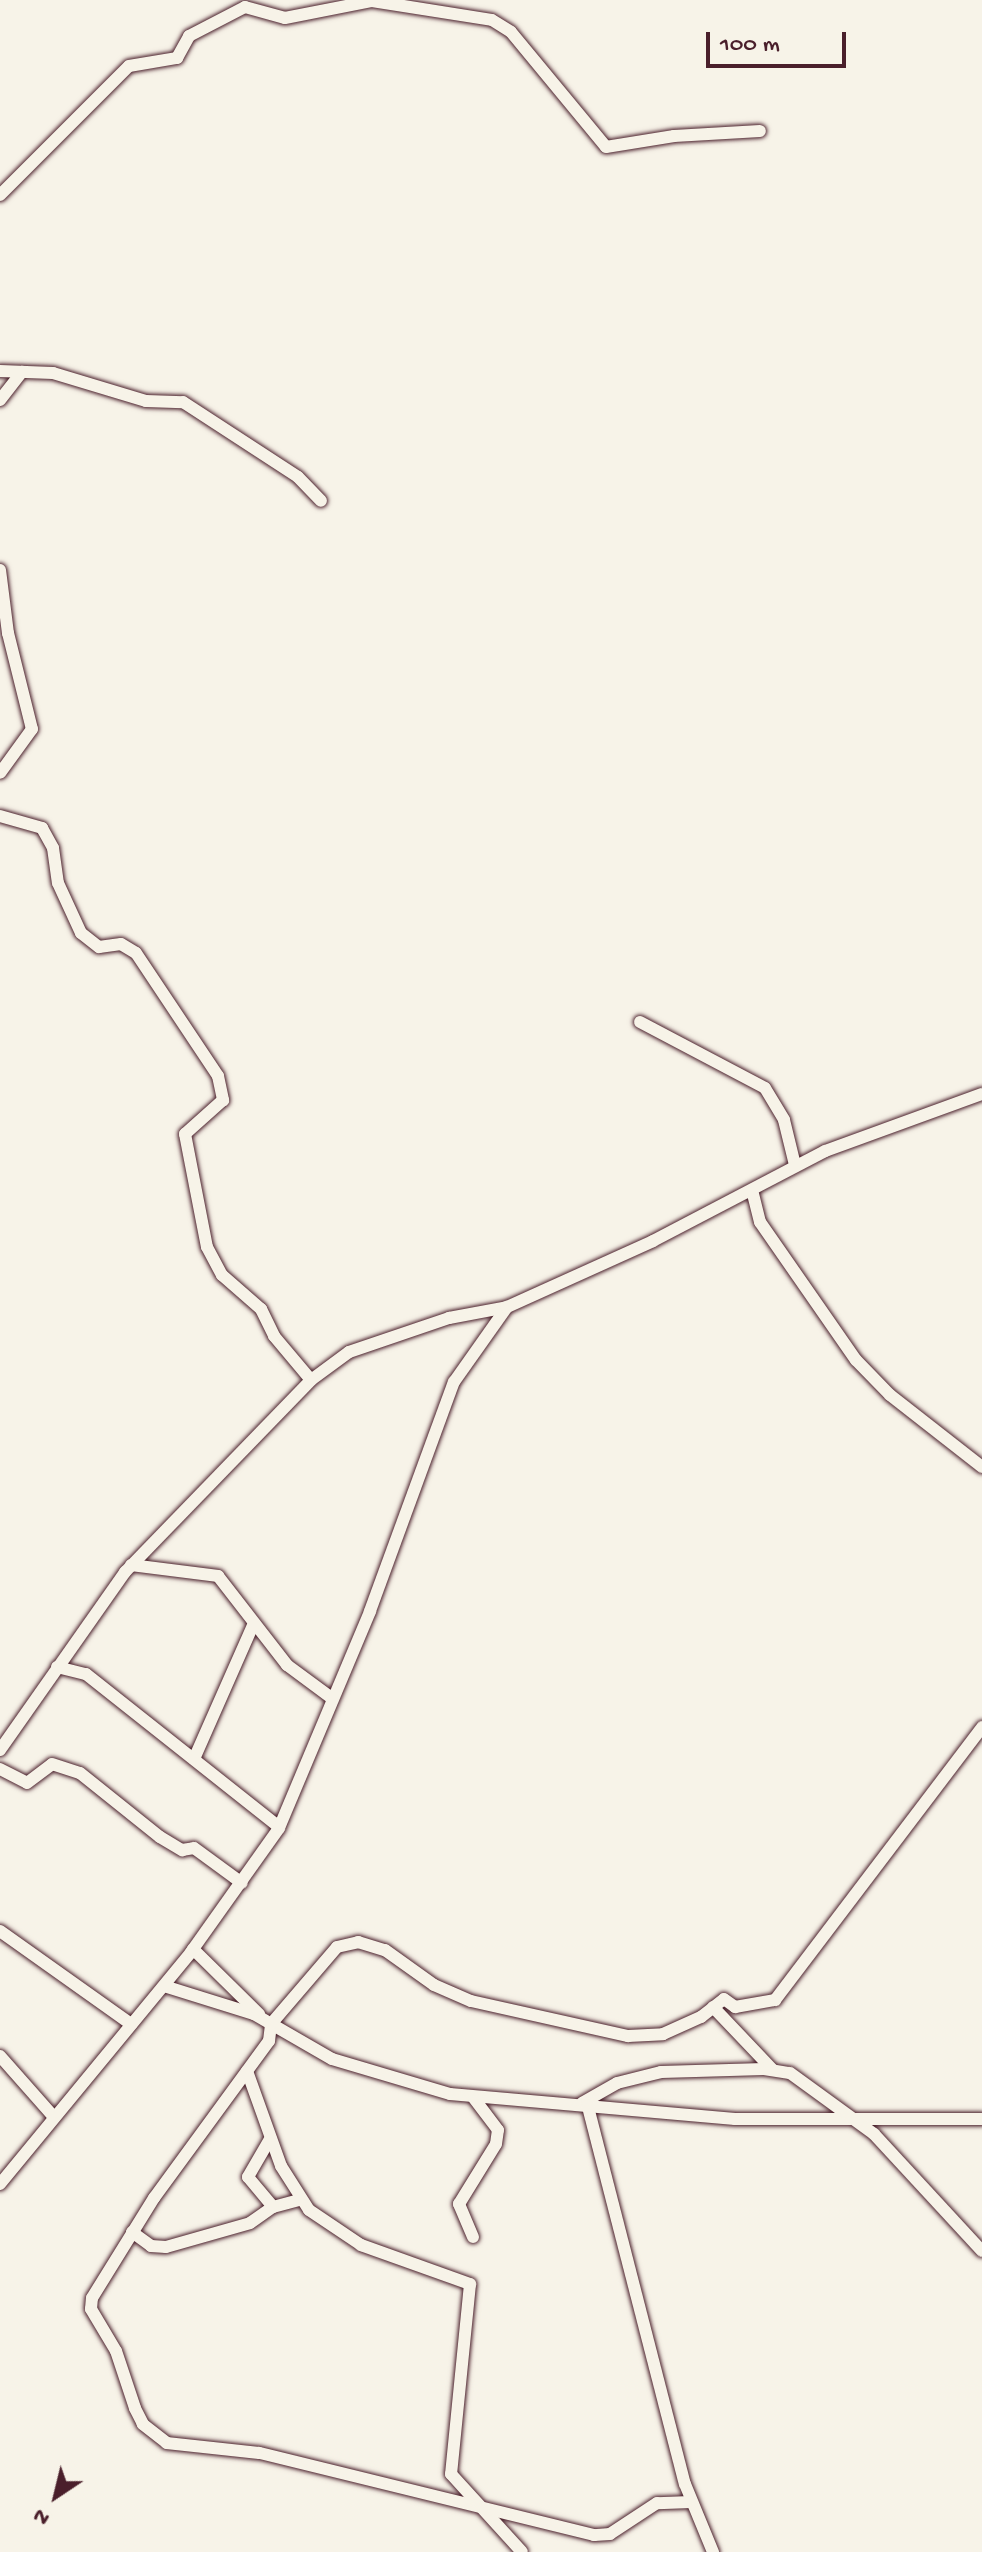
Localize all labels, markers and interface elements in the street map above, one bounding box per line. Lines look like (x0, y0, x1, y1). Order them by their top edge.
scale bar (710, 16, 850, 66)
text: 100 m (720, 31, 780, 60)
north arrow (16, 2456, 96, 2536)
text: N (29, 2501, 56, 2530)

